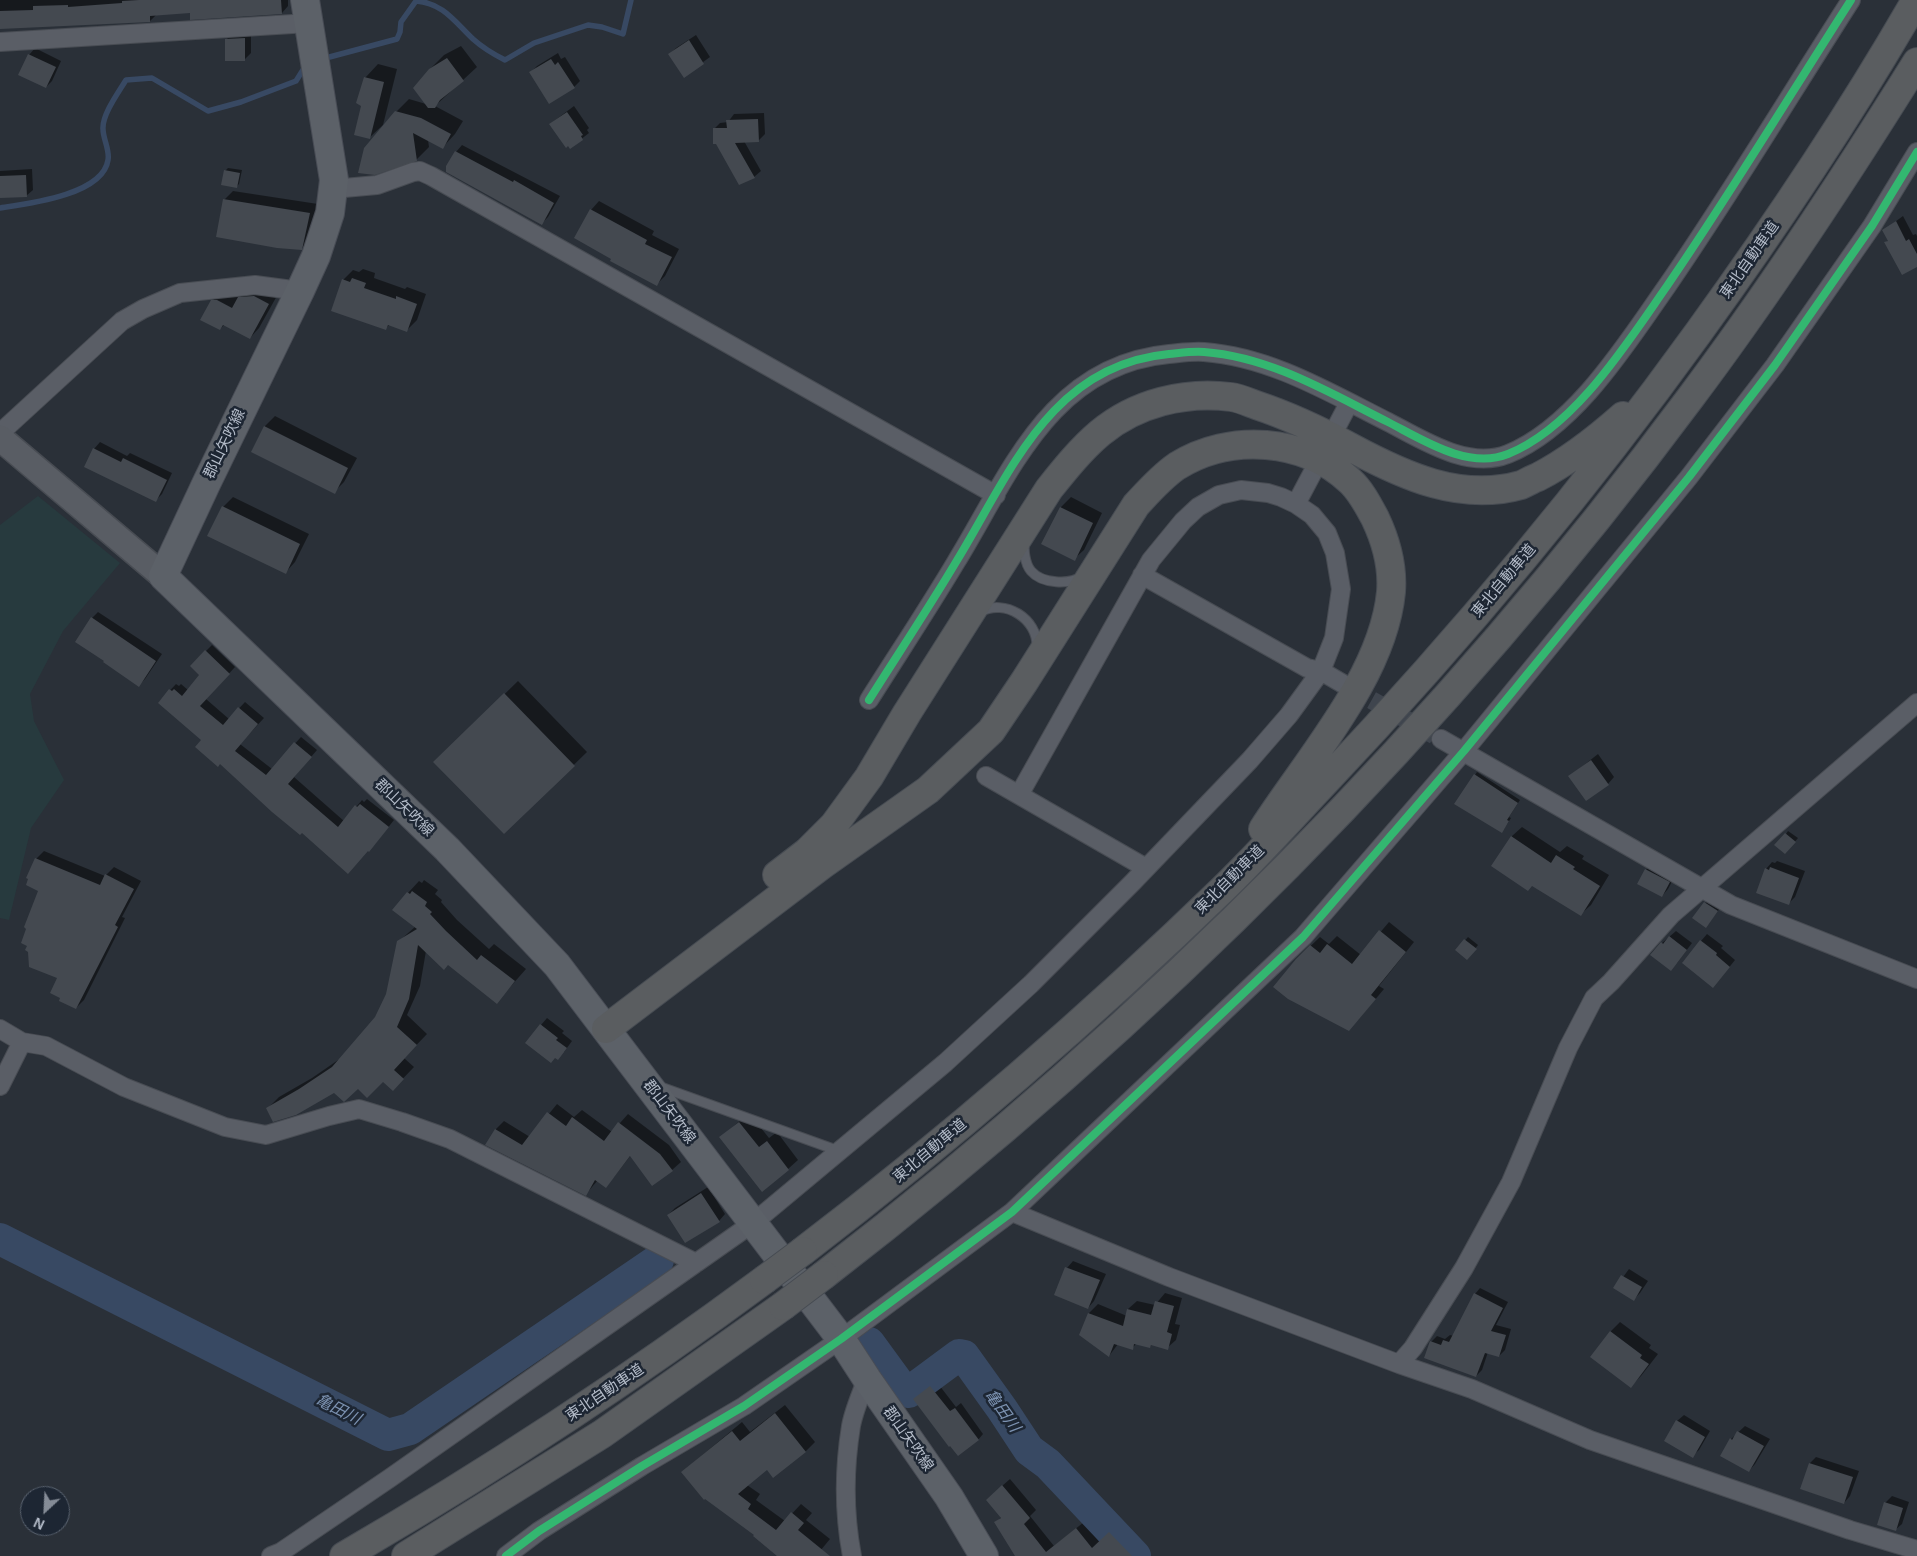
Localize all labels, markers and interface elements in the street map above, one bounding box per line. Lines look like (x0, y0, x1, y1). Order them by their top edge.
street label: 東北自動車道 (1717, 218, 1783, 302)
street label: 郡山矢吹線 (200, 406, 250, 482)
street label: 東北自動車道 (1468, 541, 1540, 621)
street label: 郡山矢吹線 (371, 775, 437, 841)
street label: 東北自動車道 (1192, 842, 1268, 918)
street label: 郡山矢吹線 (639, 1077, 699, 1147)
street label: 東北自動車道 (890, 1115, 970, 1187)
street label: 東北自動車道 (563, 1360, 647, 1426)
water label: 亀田川 (980, 1386, 1024, 1436)
water label: 亀田川 (312, 1391, 364, 1429)
street label: 郡山矢吹線 (879, 1403, 937, 1475)
north arrow (20, 1486, 70, 1536)
text: N (31, 1514, 47, 1533)

